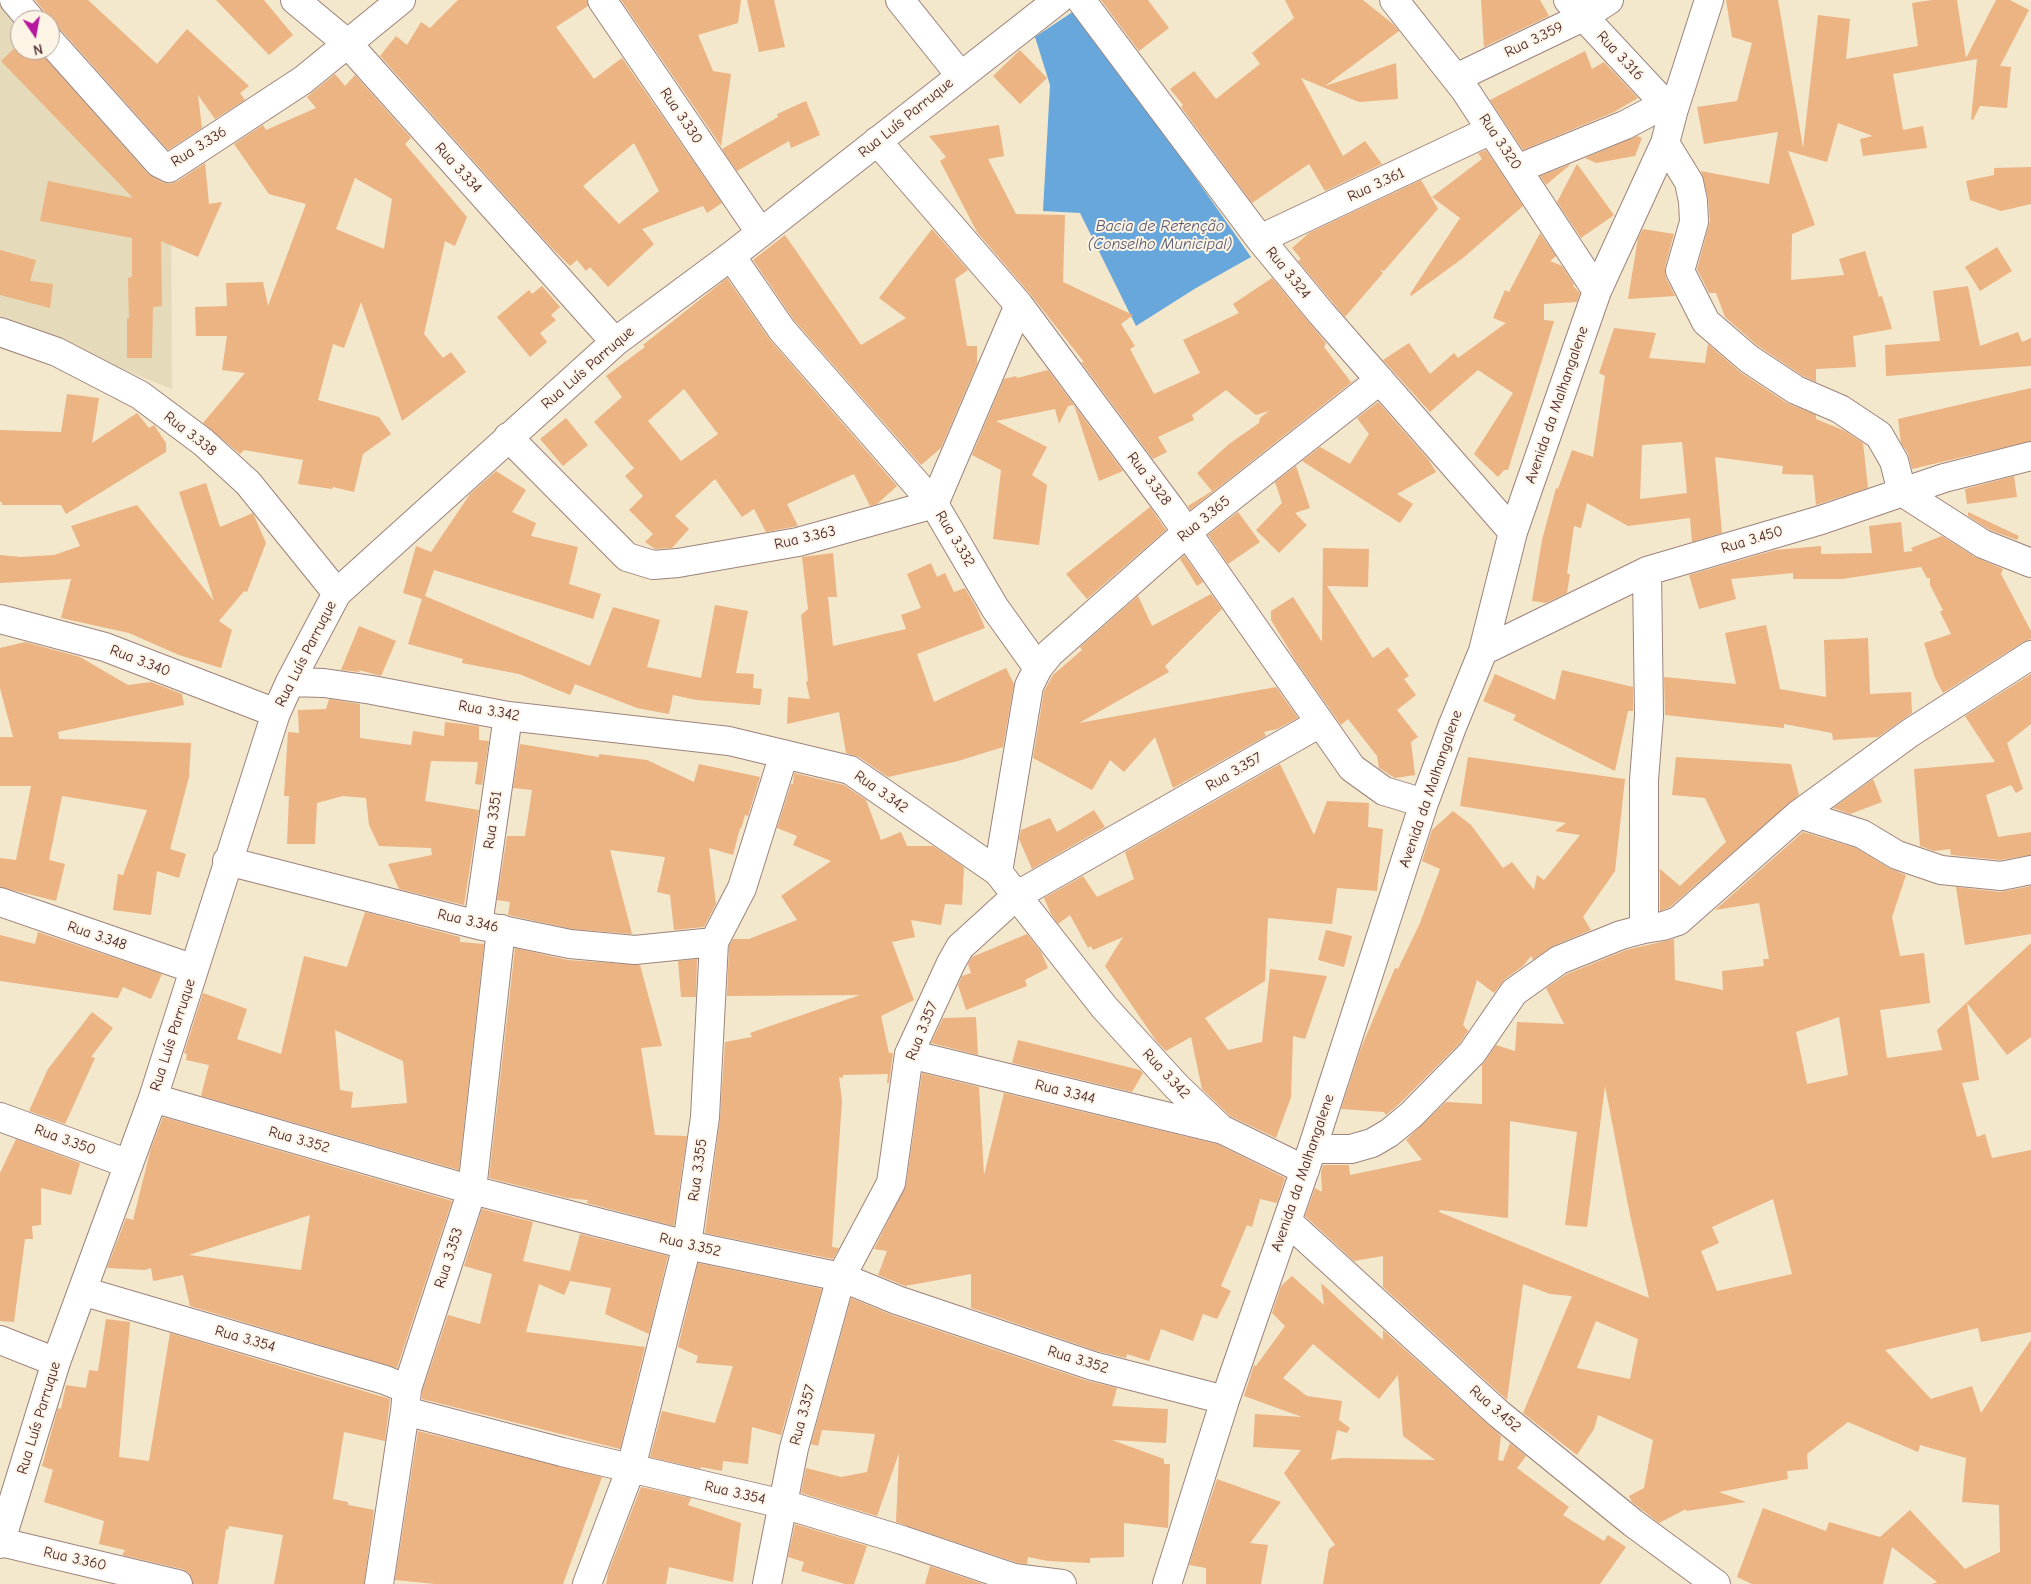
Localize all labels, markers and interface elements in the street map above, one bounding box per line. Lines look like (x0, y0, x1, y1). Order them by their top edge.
north arrow (10, 10, 60, 60)
street label: Rua 3.359 (1502, 18, 1566, 62)
street label: Rua 3.316 (1593, 28, 1647, 84)
text: N (32, 40, 44, 58)
street label: Rua Luís Parruque (855, 74, 957, 162)
street label: Rua 3.330 (656, 85, 706, 147)
street label: Rua 3.320 (1475, 111, 1525, 173)
street label: Rua 3.336 (168, 123, 230, 171)
street label: Rua 3.334 (431, 139, 485, 197)
street label: Rua 3.361 (1345, 164, 1407, 206)
water label: Bacia de Retenção (Conselho Municipal) (1088, 216, 1232, 254)
street label: Rua 3.324 (1262, 243, 1314, 303)
street label: Rua Luís Parruque (538, 323, 638, 413)
street label: Avenida da Malhangalene (1522, 324, 1592, 486)
street label: Rua 3.338 (160, 408, 220, 460)
street label: Rua 3.328 (1123, 449, 1175, 509)
street label: Rua 3.365 (1174, 492, 1234, 546)
street label: Rua 3.332 (931, 508, 979, 570)
street label: Rua 3.363 (773, 522, 837, 554)
street label: Rua 3.450 (1719, 522, 1785, 558)
street label: Rua Luís Parruque (271, 598, 341, 710)
street label: Rua 3.340 (107, 641, 173, 681)
street label: Rua 3.342 (457, 697, 521, 725)
street label: Avenida da Malhangalene (1396, 708, 1466, 870)
street label: Rua 3.357 (1203, 749, 1265, 795)
street label: Rua 3.342 (850, 767, 912, 817)
street label: Rua 3351 (480, 790, 506, 850)
street label: Rua 3.346 (436, 905, 500, 937)
street label: Rua 3.348 (65, 917, 129, 955)
street label: Rua Luís Parruque (146, 977, 200, 1093)
street label: Rua 3.357 (902, 999, 942, 1063)
street label: Rua 3.342 (1138, 1045, 1194, 1103)
street label: Rua 3.344 (1033, 1076, 1097, 1108)
street label: Avenida da Malhangalene (1268, 1092, 1338, 1254)
street label: Rua 3.350 (32, 1121, 98, 1159)
street label: Rua 3.352 (266, 1123, 332, 1157)
street label: Rua 3.355 (685, 1138, 711, 1202)
street label: Rua 3.353 (431, 1225, 467, 1291)
street label: Rua 3.352 (657, 1229, 723, 1261)
street label: Rua 3.354 (213, 1322, 277, 1356)
street label: Rua 3.352 (1045, 1342, 1111, 1378)
street label: Rua Luís Parruque (13, 1359, 65, 1477)
street label: Rua 3.452 (1466, 1382, 1524, 1436)
street label: Rua 3.357 (786, 1383, 820, 1447)
street label: Rua 3.354 (703, 1477, 767, 1509)
street label: Rua 3.360 (42, 1543, 108, 1575)

